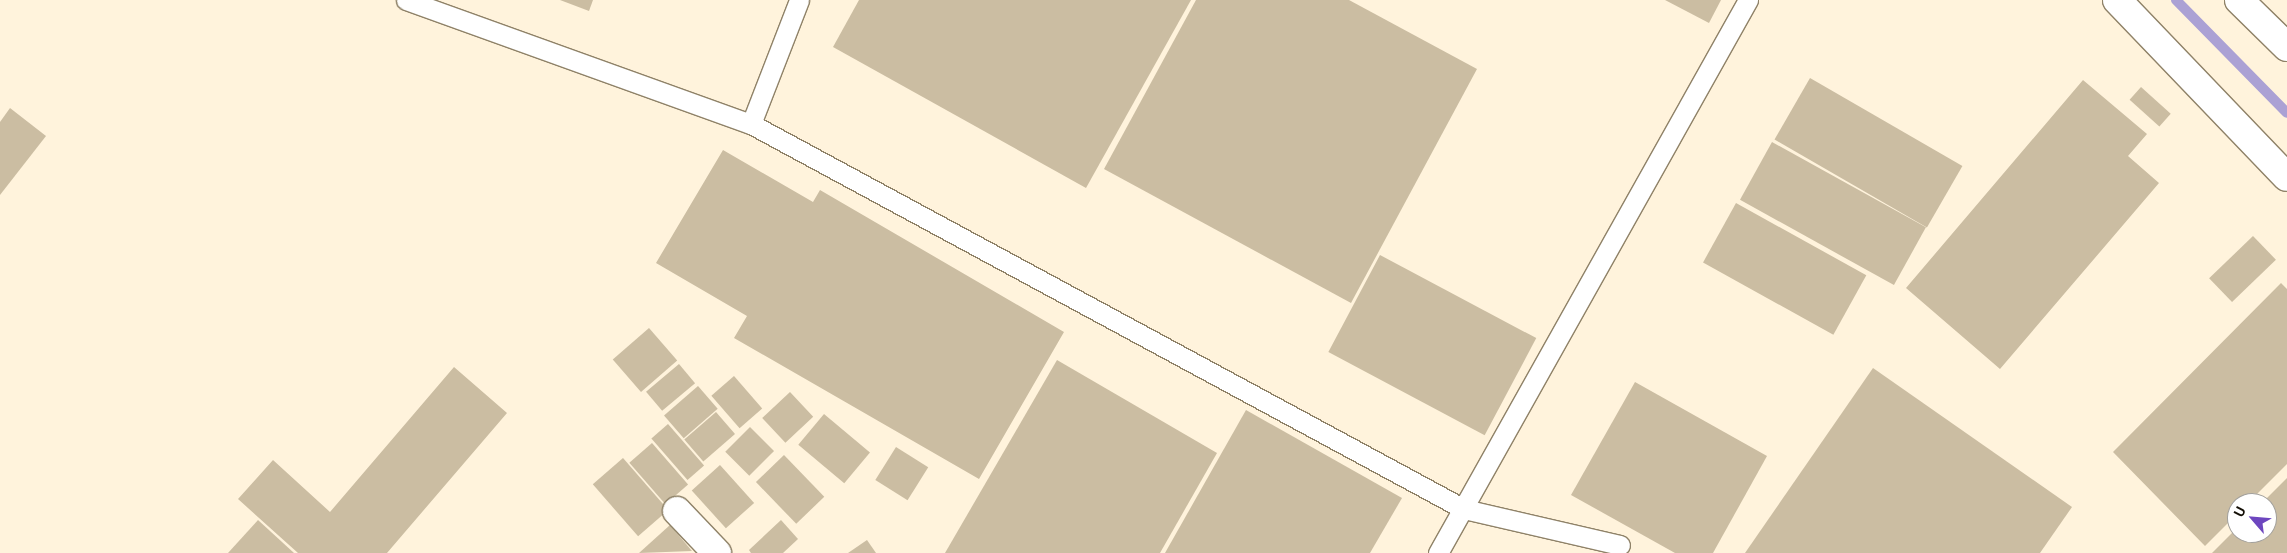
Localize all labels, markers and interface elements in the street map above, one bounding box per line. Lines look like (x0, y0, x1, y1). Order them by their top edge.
north arrow (2227, 493, 2277, 543)
text: U (2230, 504, 2249, 519)

